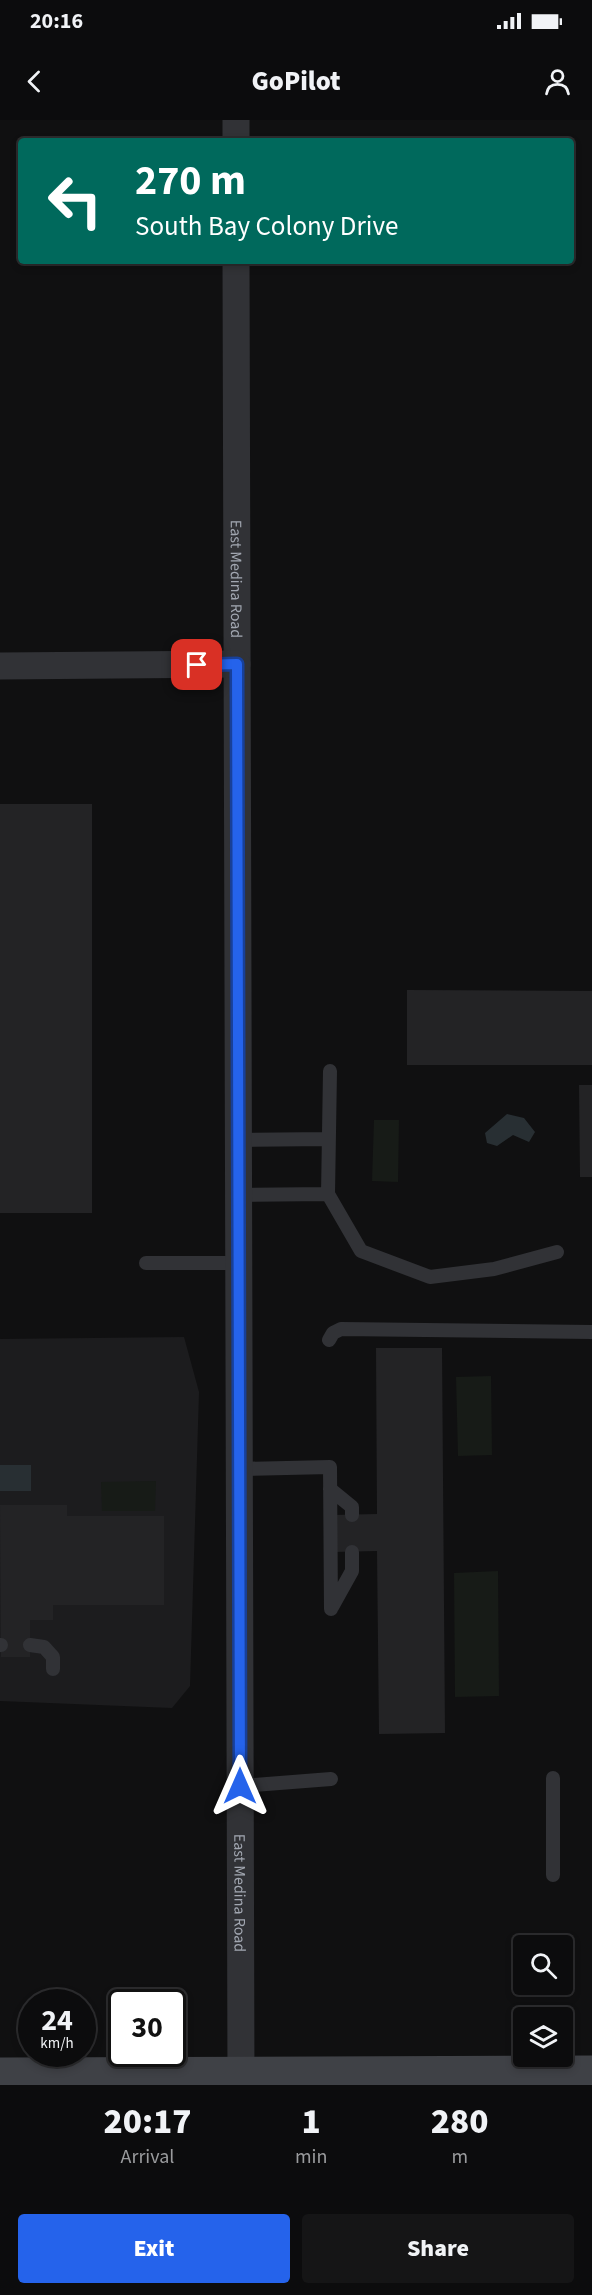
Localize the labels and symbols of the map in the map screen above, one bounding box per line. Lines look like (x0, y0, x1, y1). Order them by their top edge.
street label: East Medina Road (225, 520, 247, 638)
pin (171, 639, 222, 690)
position arrow (208, 1754, 272, 1818)
street label: East Medina Road (228, 1834, 251, 1952)
speed limit sign: 30 (108, 1989, 186, 2067)

